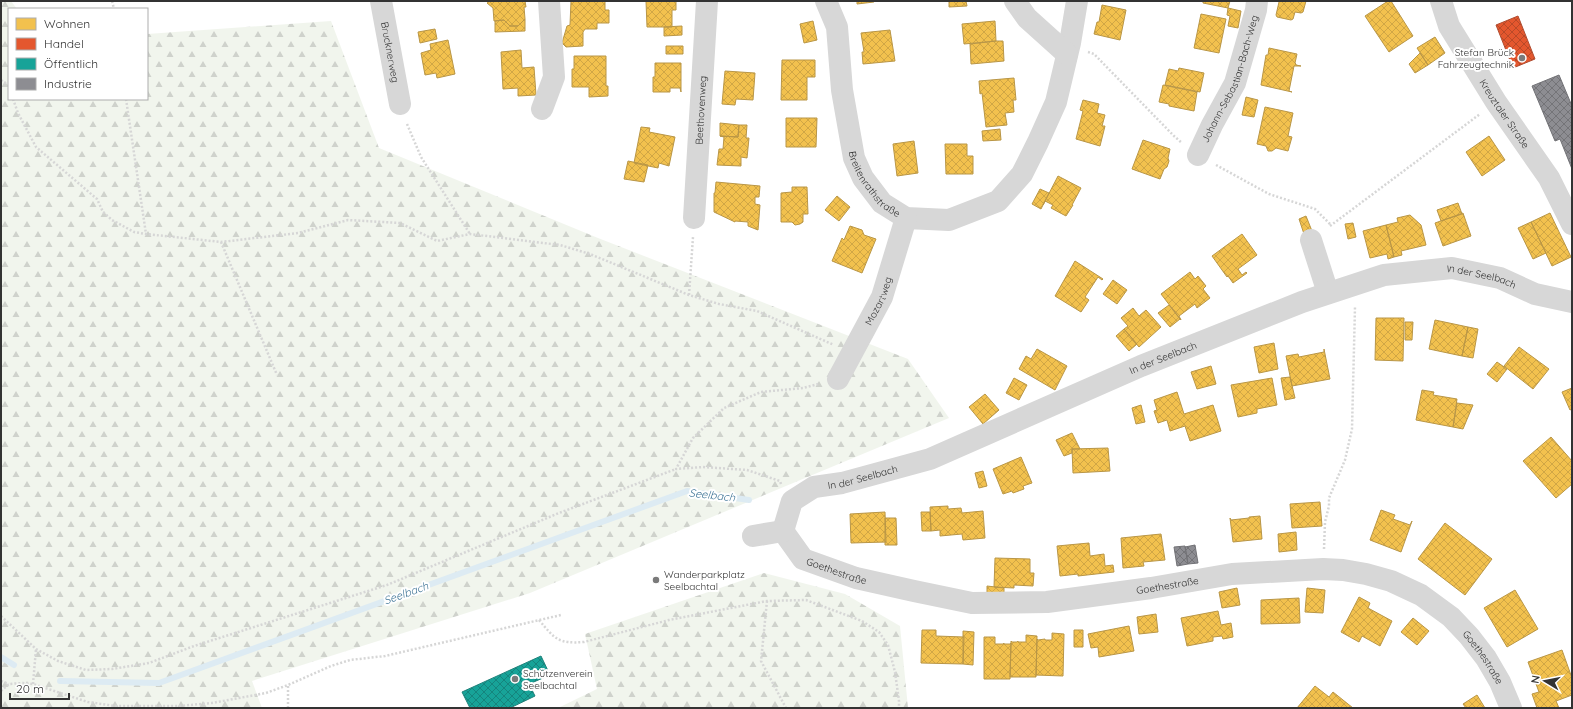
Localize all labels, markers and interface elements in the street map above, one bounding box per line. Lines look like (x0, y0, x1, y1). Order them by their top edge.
legend (8, 8, 148, 100)
street label: Johann-Sebastian-Bach-Weg (1199, 14, 1261, 145)
text: Wohnen (44, 16, 90, 31)
street label: Brucknerweg (378, 21, 402, 84)
text: Handel (44, 36, 84, 51)
place label: Stefan Brück Fahrzeugtechnik (1438, 46, 1514, 71)
marker: Stefan Brück Fahrzeugtechnik (1517, 53, 1527, 63)
text: Öffentlich (44, 56, 98, 71)
street label: Beethovenweg (692, 75, 710, 145)
text: Industrie (44, 76, 92, 91)
street label: Kreuztaler Straße (1476, 77, 1532, 151)
street label: Breitenrathstraße (846, 150, 903, 220)
street label: In der Seelbach (1446, 262, 1518, 292)
street label: Mozartweg (862, 275, 895, 328)
street label: In der Seelbach (1127, 339, 1199, 377)
street label: In der Seelbach (827, 462, 899, 492)
water label: Seelbach (688, 486, 737, 504)
street label: Goethestraße (804, 555, 868, 587)
place label: Wanderparkplatz Seelbachtal (664, 568, 745, 593)
street label: Goethestraße (1136, 574, 1200, 597)
marker: Wanderparkplatz Seelbachtal (651, 575, 661, 585)
water label: Seelbach (382, 578, 431, 608)
street label: Goethestraße (1460, 628, 1506, 687)
north arrow (1525, 661, 1565, 701)
place label: Schützenverein Seelbachtal (523, 667, 593, 692)
marker: Schützenverein Seelbachtal (510, 674, 520, 684)
text: N (1528, 674, 1543, 684)
scale bar (10, 675, 69, 701)
text: 20 m (16, 681, 44, 696)

